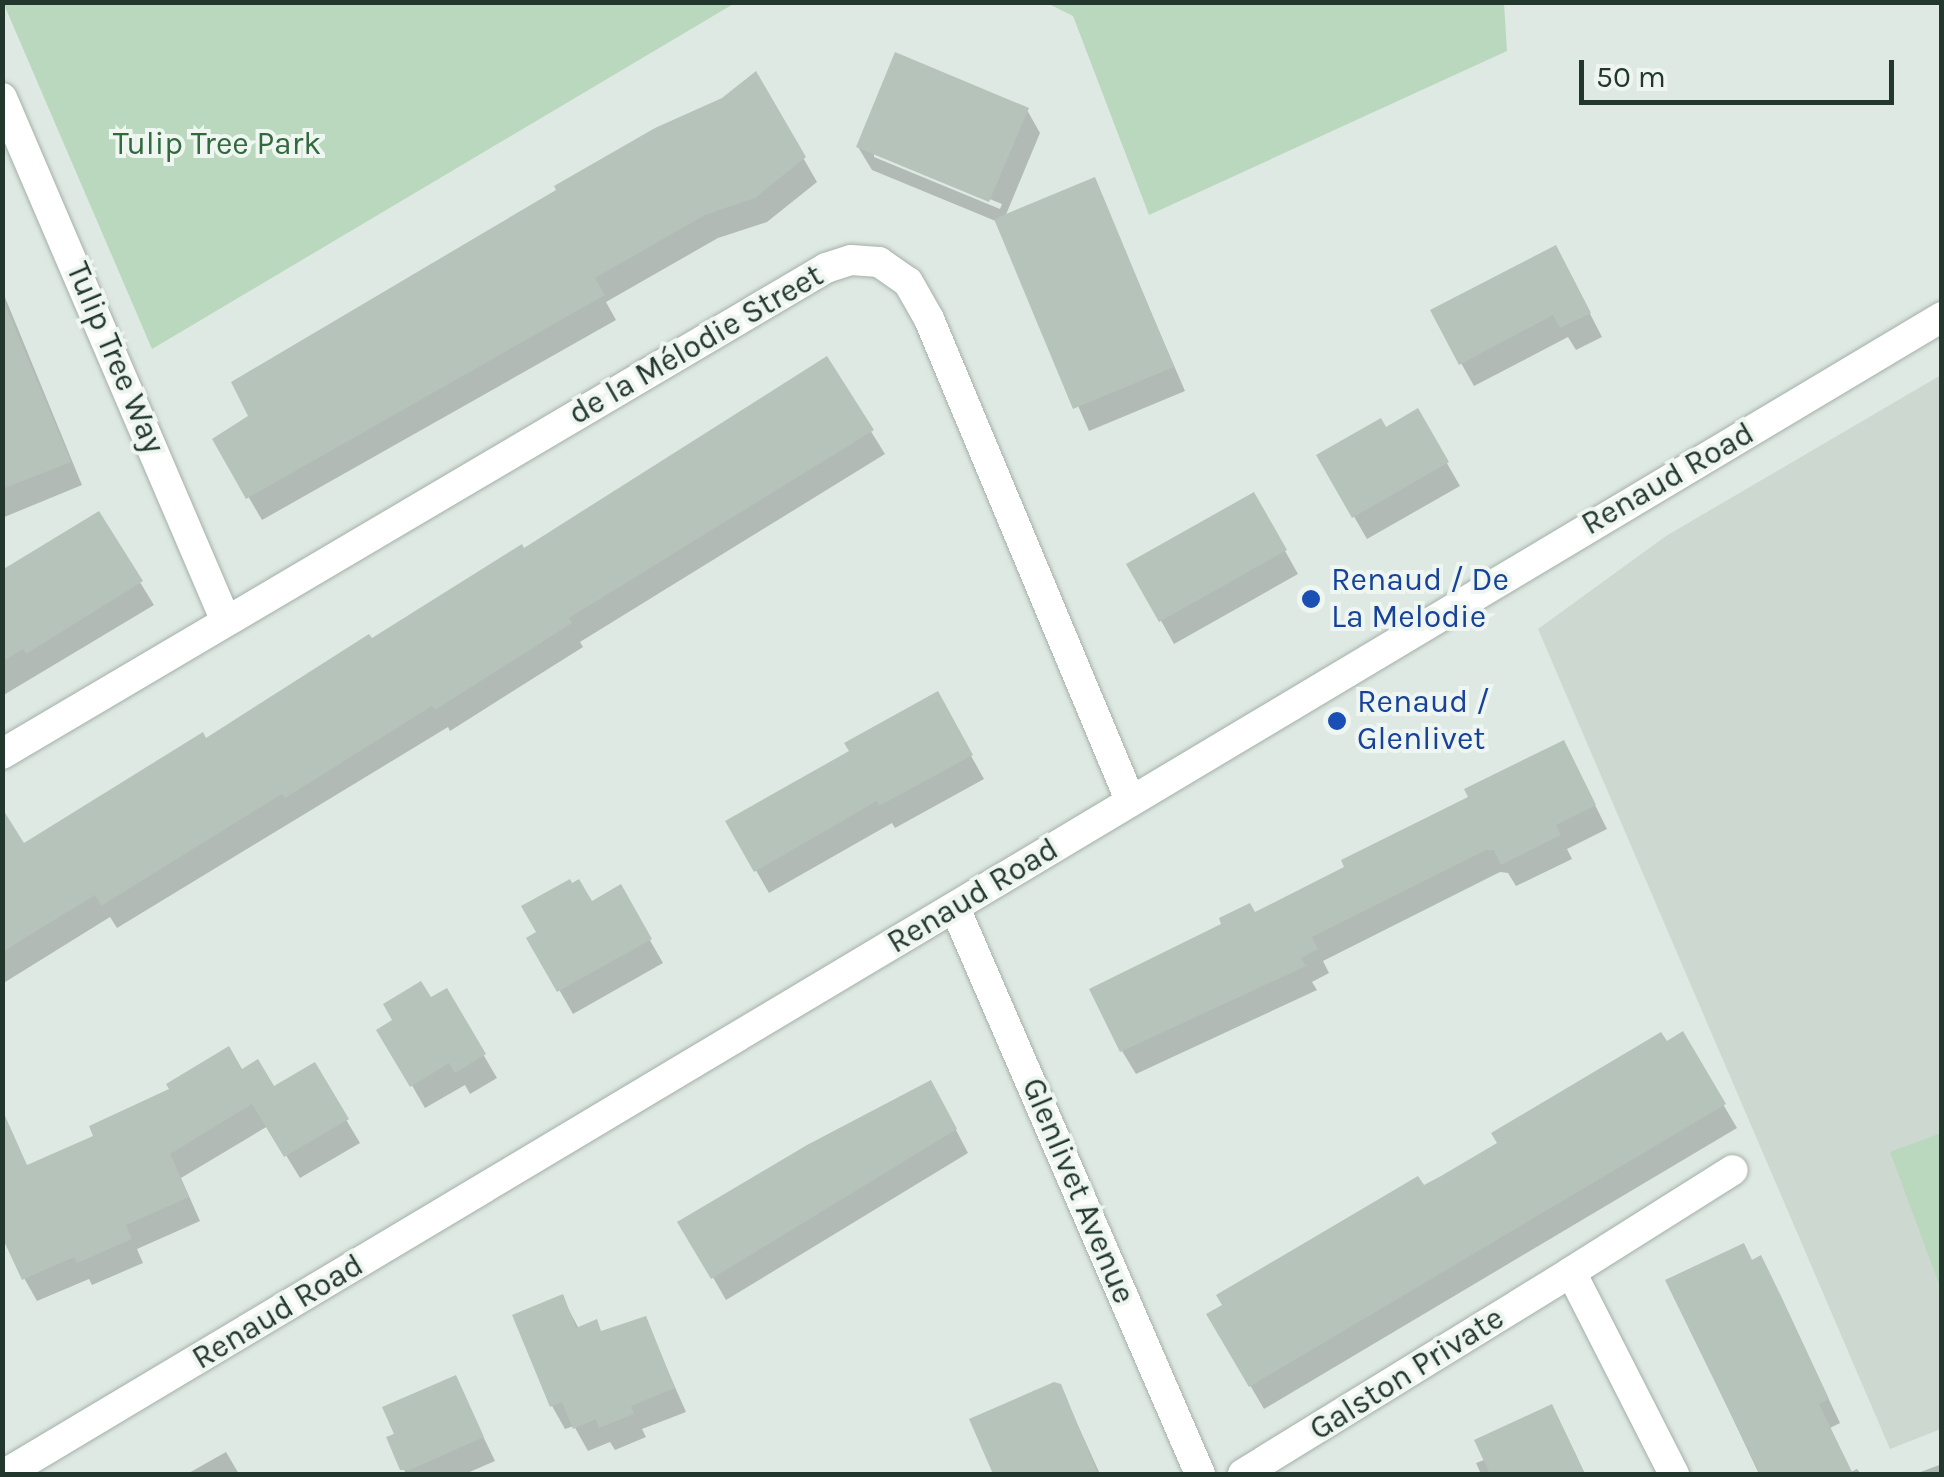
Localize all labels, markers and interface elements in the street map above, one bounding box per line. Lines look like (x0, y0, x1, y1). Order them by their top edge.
scale bar (1584, 40, 1899, 102)
text: 50 m (1596, 59, 1666, 95)
park label: Tulip Tree Park (113, 125, 321, 163)
street label: de la Mélodie Street (562, 256, 830, 434)
street label: Tulip Tree Way (58, 257, 172, 459)
street label: Renaud Road (1575, 414, 1761, 544)
place label: Renaud / De La Melodie (1331, 562, 1509, 637)
marker: Renaud / De La Melodie (1300, 588, 1322, 610)
place label: Renaud / Glenlivet (1357, 684, 1490, 759)
marker: Renaud / Glenlivet (1326, 710, 1348, 732)
street label: Renaud Road (881, 830, 1065, 962)
street label: Glenlivet Avenue (1013, 1072, 1143, 1310)
street label: Renaud Road (186, 1246, 370, 1378)
street label: Galston Private (1303, 1299, 1511, 1449)

